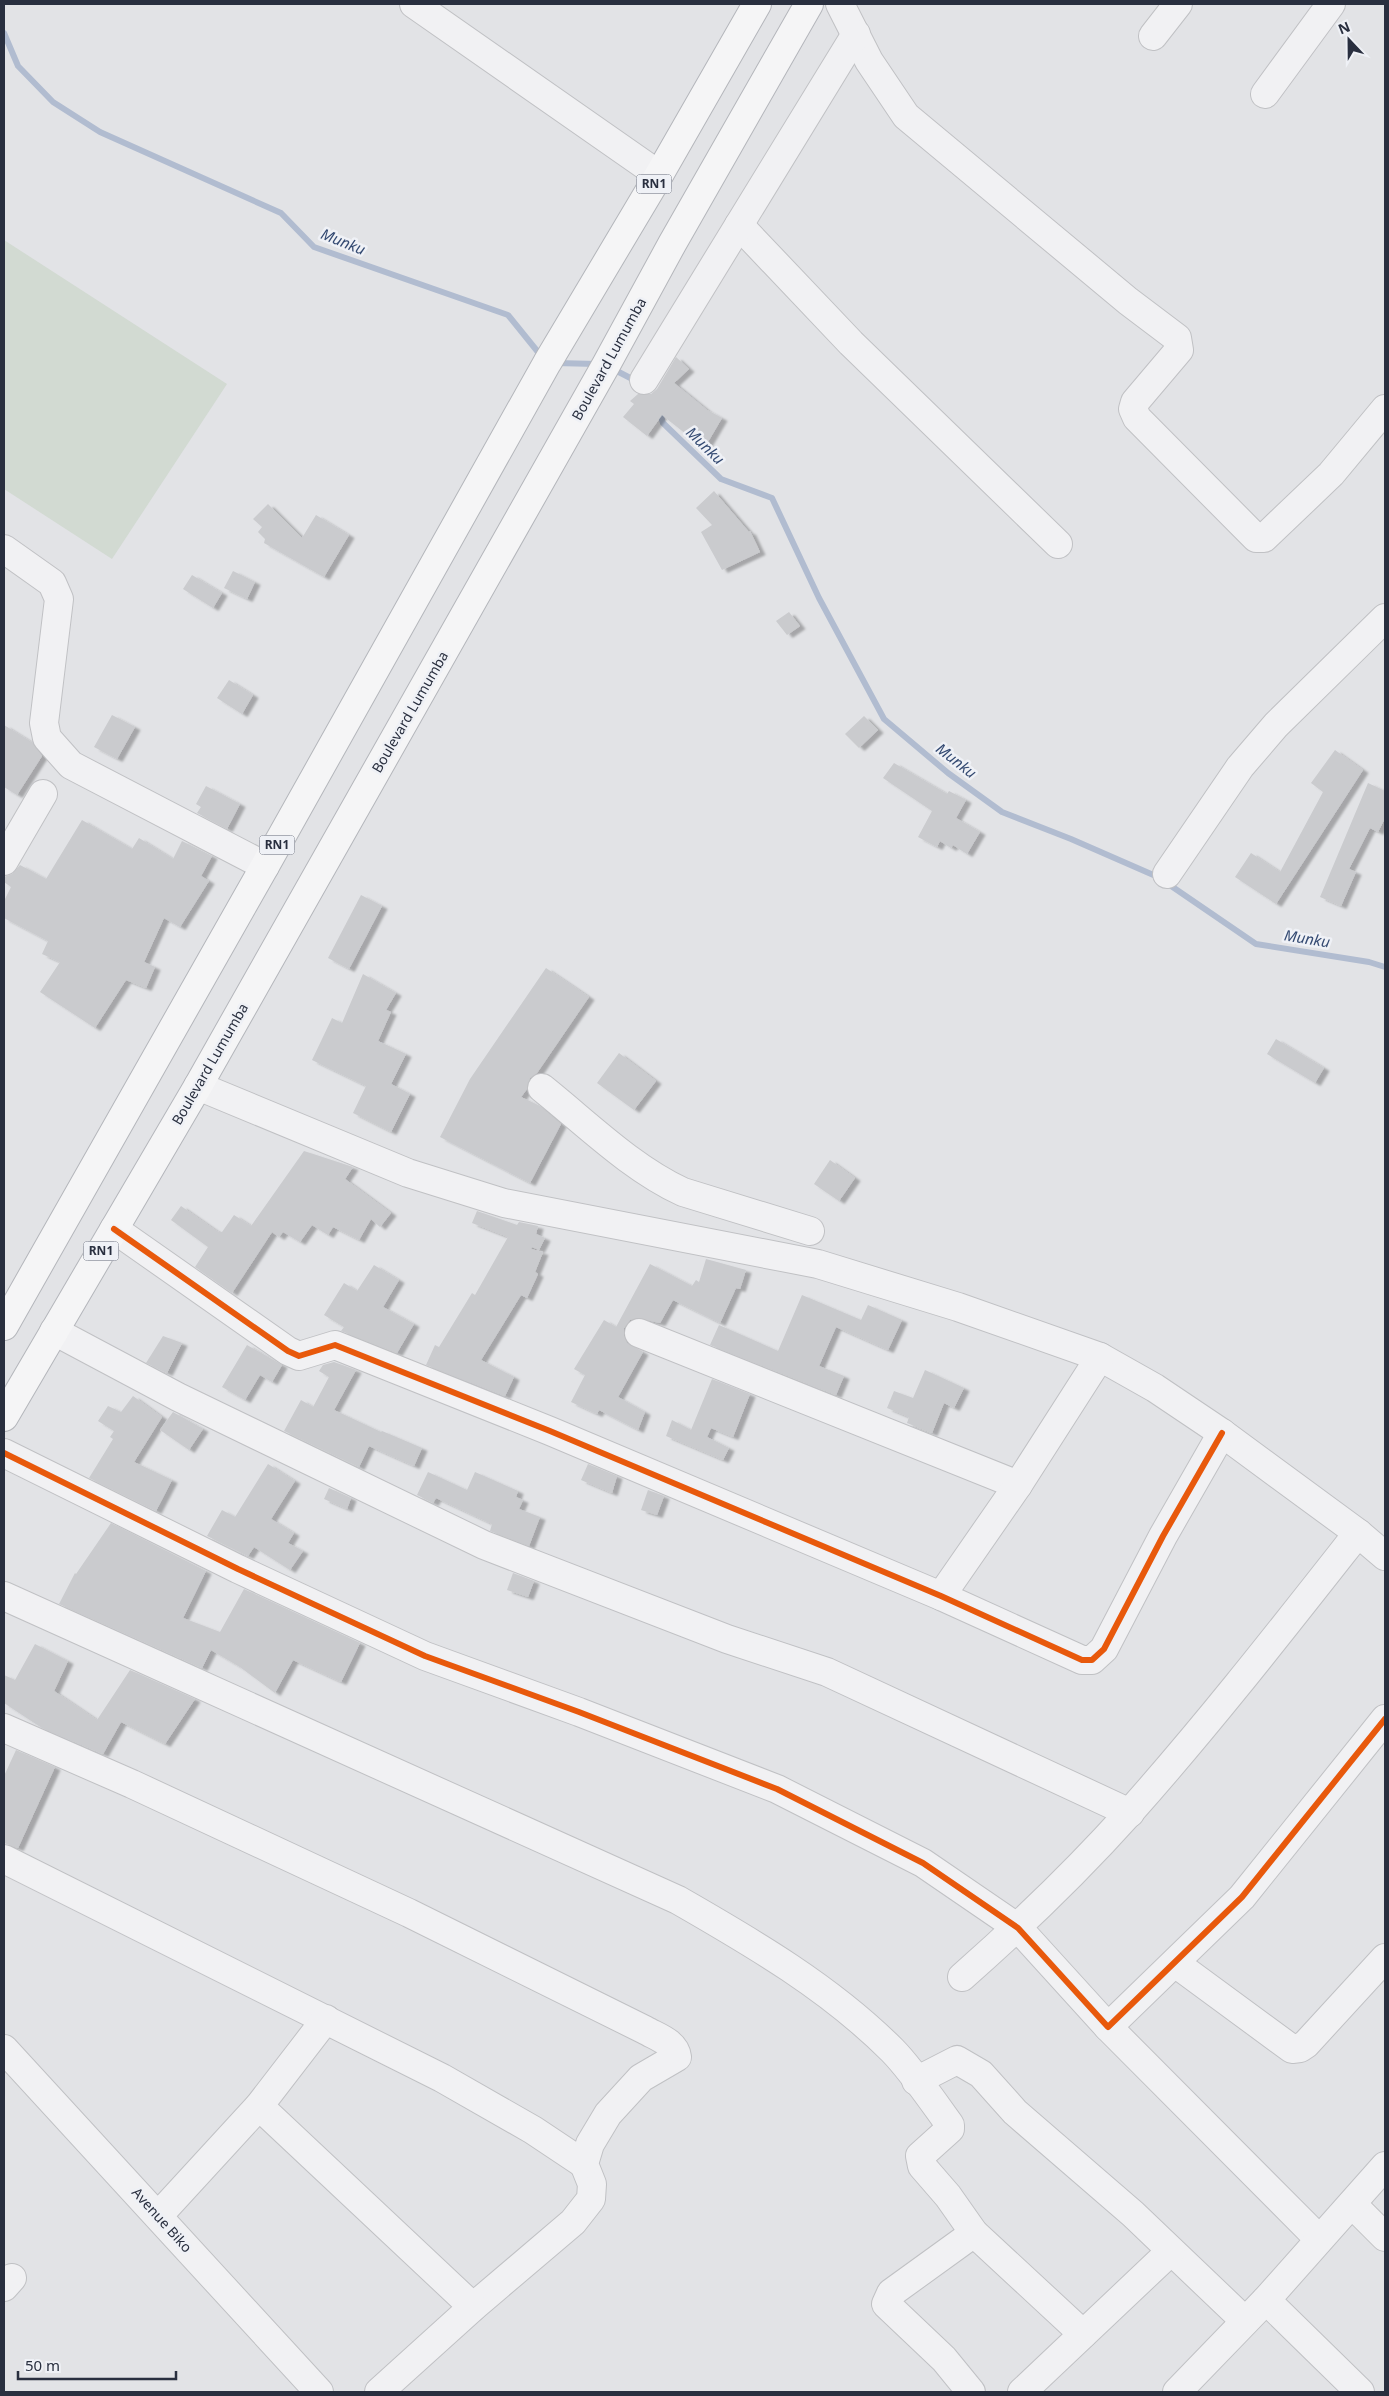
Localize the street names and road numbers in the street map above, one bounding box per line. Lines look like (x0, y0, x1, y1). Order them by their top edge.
road number: RN1 (636, 174, 672, 193)
street label: Boulevard Lumumba (567, 294, 650, 423)
street label: Boulevard Lumumba (367, 647, 452, 776)
road number: RN1 (260, 836, 294, 854)
street label: Boulevard Lumumba (167, 999, 252, 1128)
road number: RN1 (84, 1242, 118, 1260)
street label: Avenue Biko (128, 2183, 197, 2256)

